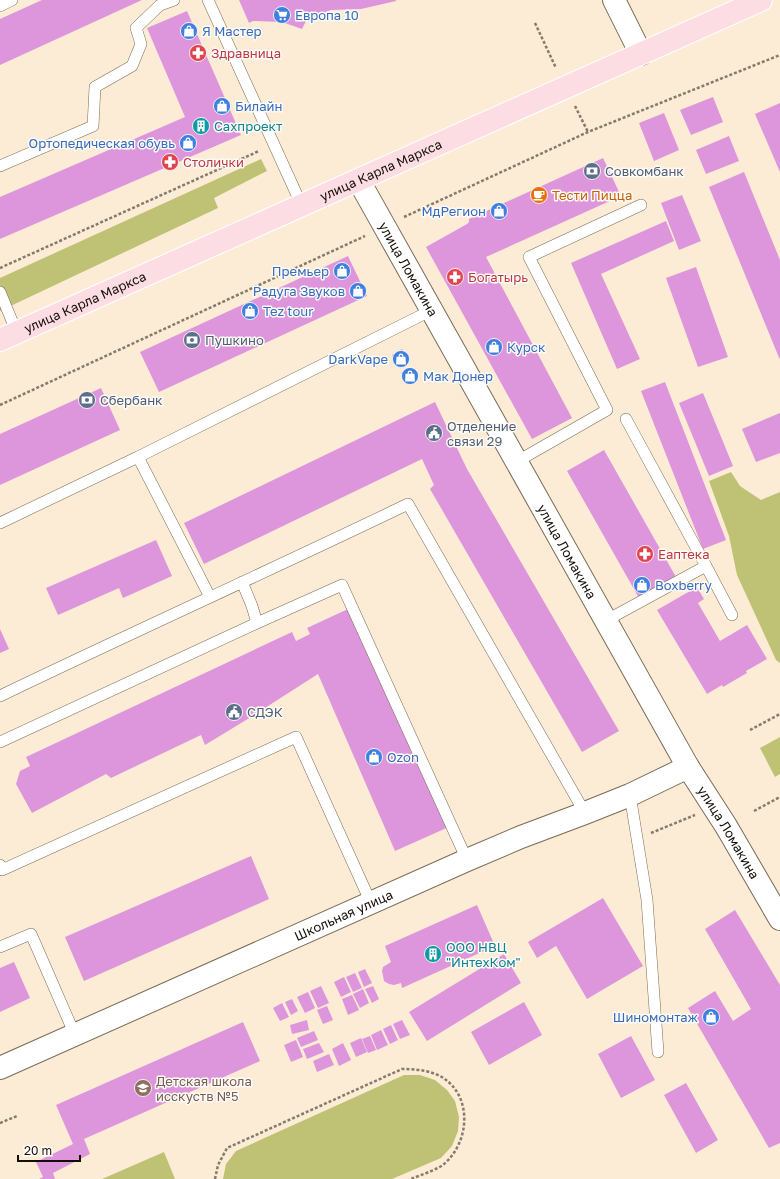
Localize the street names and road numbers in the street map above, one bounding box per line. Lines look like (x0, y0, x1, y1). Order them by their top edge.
street label: улица Карла Маркса (317, 136, 444, 204)
street label: улица Ломакина (376, 219, 441, 319)
street label: улица Карла Маркса (21, 268, 148, 336)
street label: улица Ломакина (534, 501, 600, 602)
street label: улица Ломакина (694, 783, 763, 882)
street label: Школьная улица (292, 886, 395, 944)

